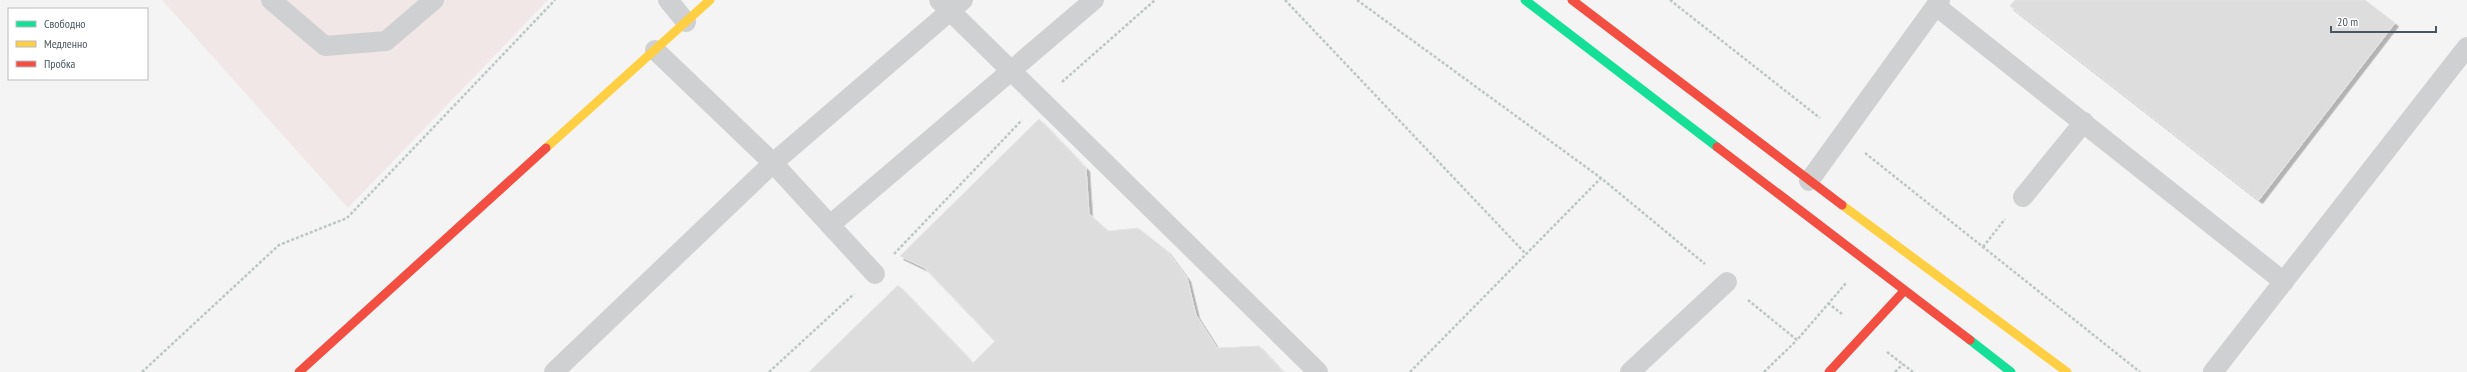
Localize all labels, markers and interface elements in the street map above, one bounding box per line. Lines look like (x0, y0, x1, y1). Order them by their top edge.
legend (8, 8, 148, 80)
scale bar (2331, 8, 2436, 34)
text: 20 m (2337, 14, 2358, 29)
text: Свободно (44, 16, 86, 31)
text: Медленно (44, 36, 87, 51)
text: Пробка (44, 56, 76, 71)

